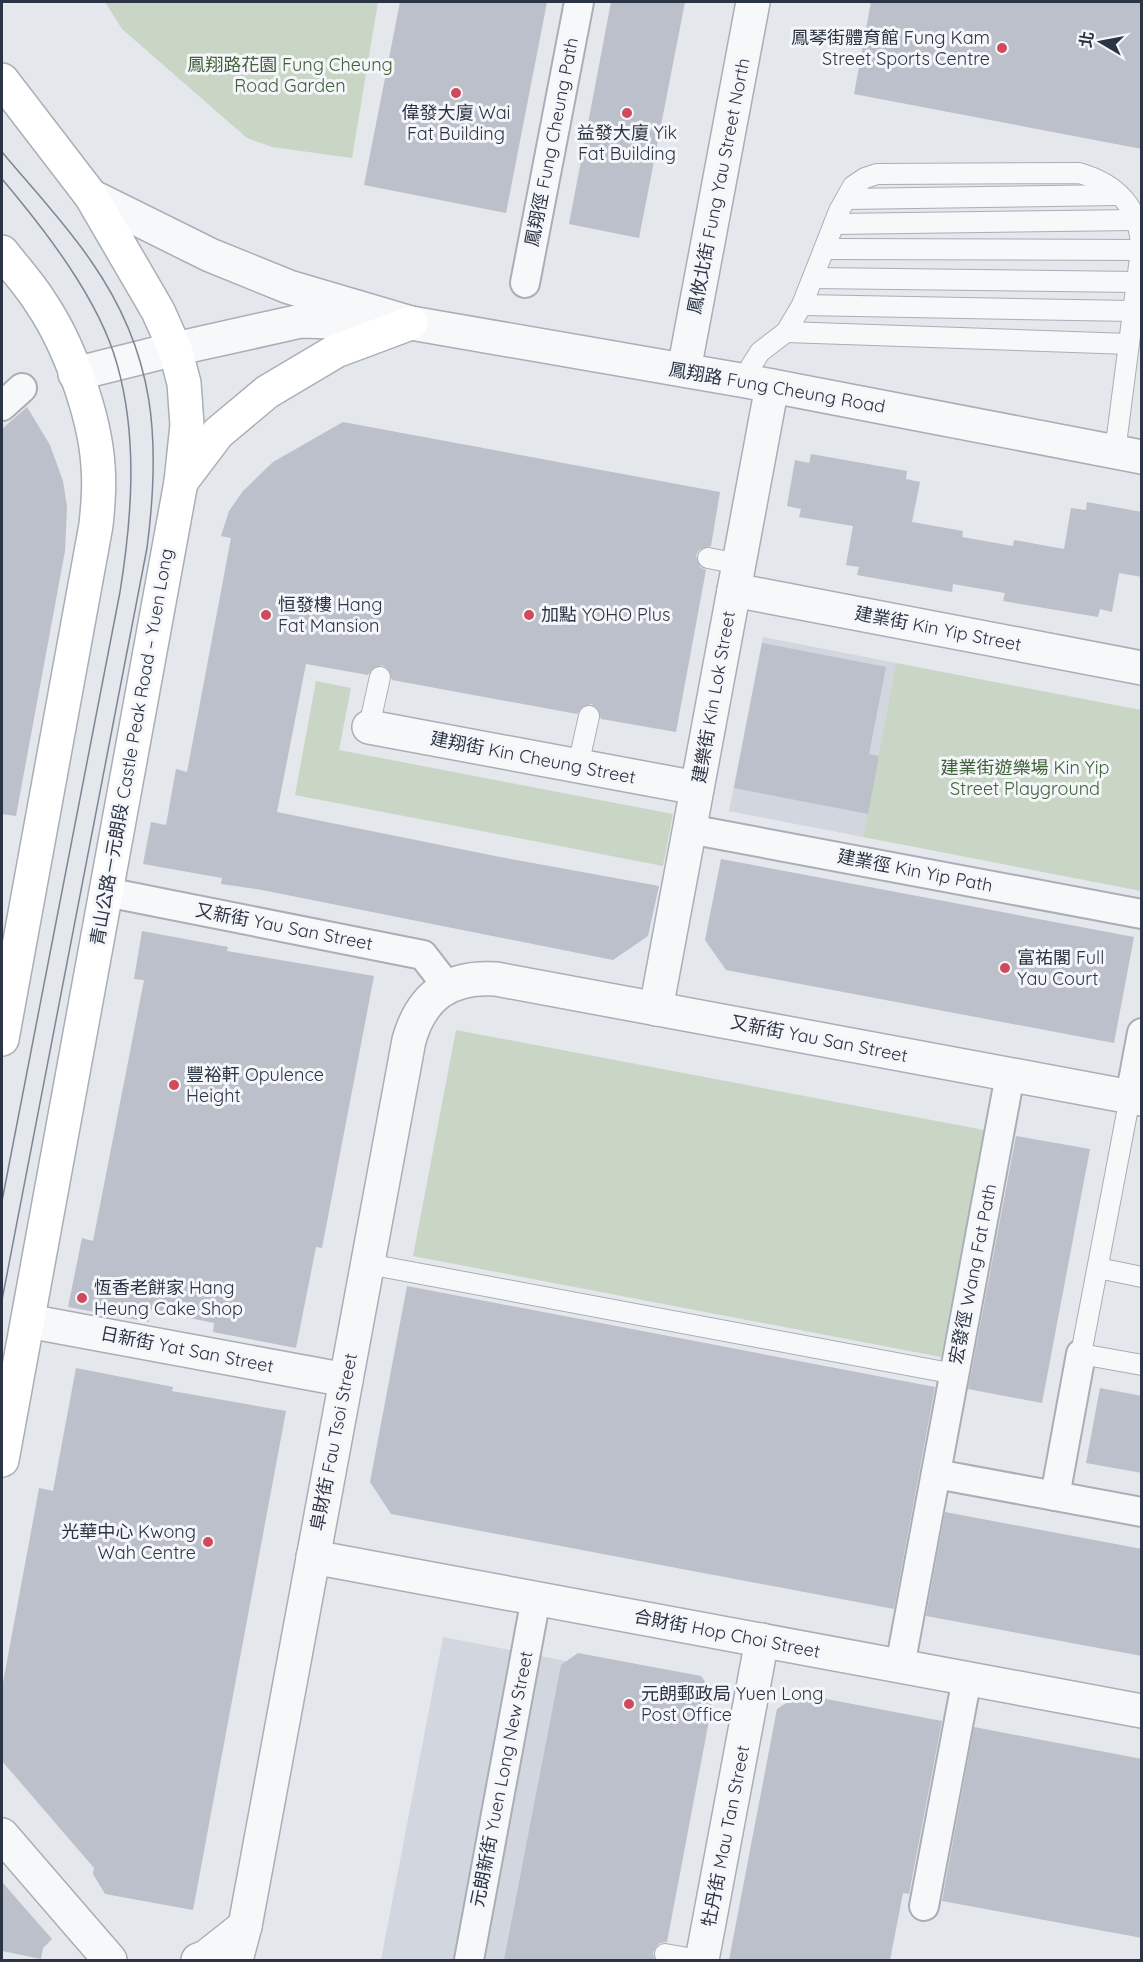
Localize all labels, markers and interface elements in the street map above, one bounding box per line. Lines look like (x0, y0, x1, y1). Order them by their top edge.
north arrow (1071, 12, 1131, 72)
place label: 鳳琴街體育館 Fung Kam Street Sports Centre (791, 26, 990, 70)
text: 北 (1075, 30, 1097, 49)
street label: 鳳翔徑 Fung Cheung Path (520, 35, 583, 248)
marker: 鳳琴街體育館 Fung Kam Street Sports Centre (995, 41, 1009, 55)
park label: 鳳翔路花園 Fung Cheung Road Garden (187, 53, 393, 97)
street label: 鳳攸北街 Fung Yau Street North (682, 56, 755, 316)
marker: 偉發大廈 Wai Fat Building (449, 86, 463, 100)
place label: 偉發大廈 Wai Fat Building (402, 101, 510, 145)
marker: 益發大廈 Yik Fat Building (620, 106, 634, 120)
place label: 益發大廈 Yik Fat Building (577, 121, 677, 165)
street label: 鳳翔路 Fung Cheung Road (667, 357, 887, 418)
street label: 青山公路－元朗段 Castle Peak Road – Yuen Long (85, 547, 178, 947)
place label: 恒發樓 Hang Fat Mansion (278, 593, 382, 637)
street label: 建業街 Kin Yip Street (853, 601, 1023, 656)
place label: 加點 YOHO Plus (541, 603, 670, 626)
marker: 恒發樓 Hang Fat Mansion (259, 608, 273, 622)
marker: 加點 YOHO Plus (522, 608, 536, 622)
street label: 建樂街 Kin Lok Street (687, 609, 740, 785)
street label: 建翔街 Kin Cheung Street (429, 726, 638, 789)
park label: 建業街遊樂場 Kin Yip Street Playground (940, 756, 1110, 800)
street label: 建業徑 Kin Yip Path (835, 844, 995, 897)
street label: 又新街 Yau San Street (194, 898, 375, 955)
place label: 富祐閣 Full Yau Court (1017, 946, 1104, 990)
marker: 富祐閣 Full Yau Court (998, 961, 1012, 975)
street label: 又新街 Yau San Street (729, 1010, 910, 1067)
place label: 豐裕軒 Opulence Height (186, 1063, 324, 1107)
marker: 豐裕軒 Opulence Height (167, 1078, 181, 1092)
street label: 宏發徑 Wang Fat Path (944, 1182, 1001, 1366)
place label: 恆香老餅家 Hang Heung Cake Shop (94, 1276, 243, 1320)
marker: 恆香老餅家 Hang Heung Cake Shop (75, 1291, 89, 1305)
street label: 日新街 Yat San Street (99, 1321, 276, 1378)
street label: 阜財街 Fau Tsoi Street (305, 1351, 362, 1533)
place label: 光華中心 Kwong Wah Centre (61, 1520, 196, 1564)
marker: 光華中心 Kwong Wah Centre (201, 1535, 215, 1549)
street label: 合財街 Hop Choi Street (632, 1604, 822, 1663)
street label: 元朗新街 Yuen Long New Street (465, 1649, 538, 1909)
place label: 元朗郵政局 Yuen Long Post Office (641, 1682, 823, 1726)
marker: 元朗郵政局 Yuen Long Post Office (622, 1697, 636, 1711)
street label: 牡丹街 Mau Tan Street (697, 1743, 754, 1929)

